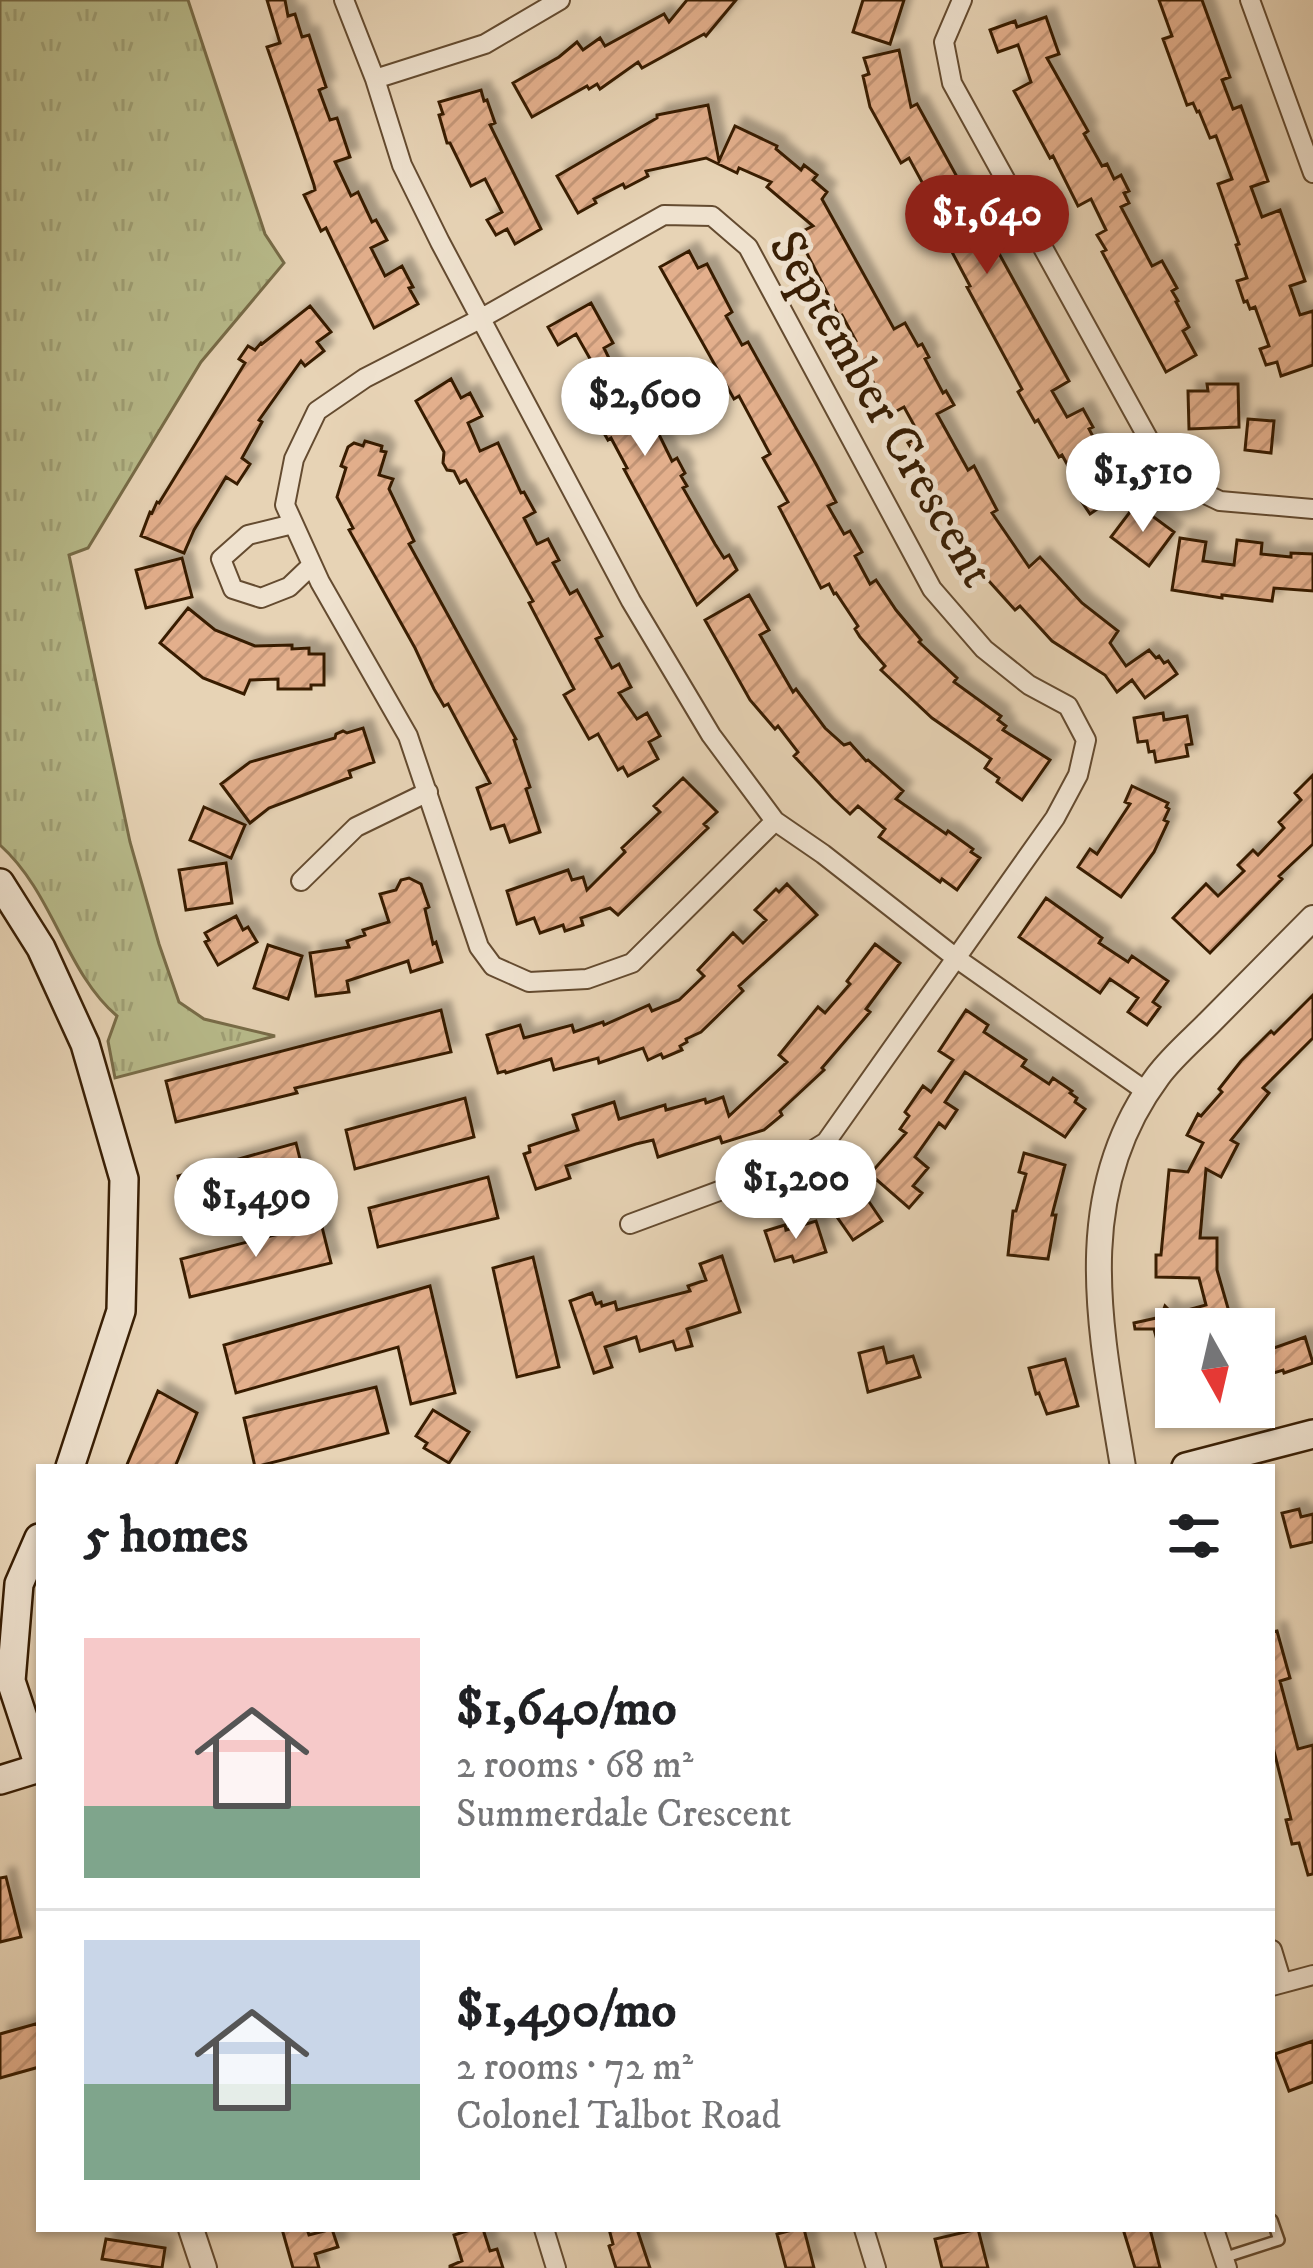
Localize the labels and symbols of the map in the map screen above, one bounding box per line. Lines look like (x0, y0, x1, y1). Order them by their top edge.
pin: $1,640 (889, 175, 1085, 277)
street label: September Crescent (754, 220, 1009, 599)
pin: $2,600 (547, 357, 743, 459)
pin: $1,510 (1045, 433, 1241, 535)
pin: $1,200 (698, 1140, 894, 1242)
pin: $1,490 (158, 1158, 354, 1260)
north arrow (1155, 1308, 1275, 1428)

